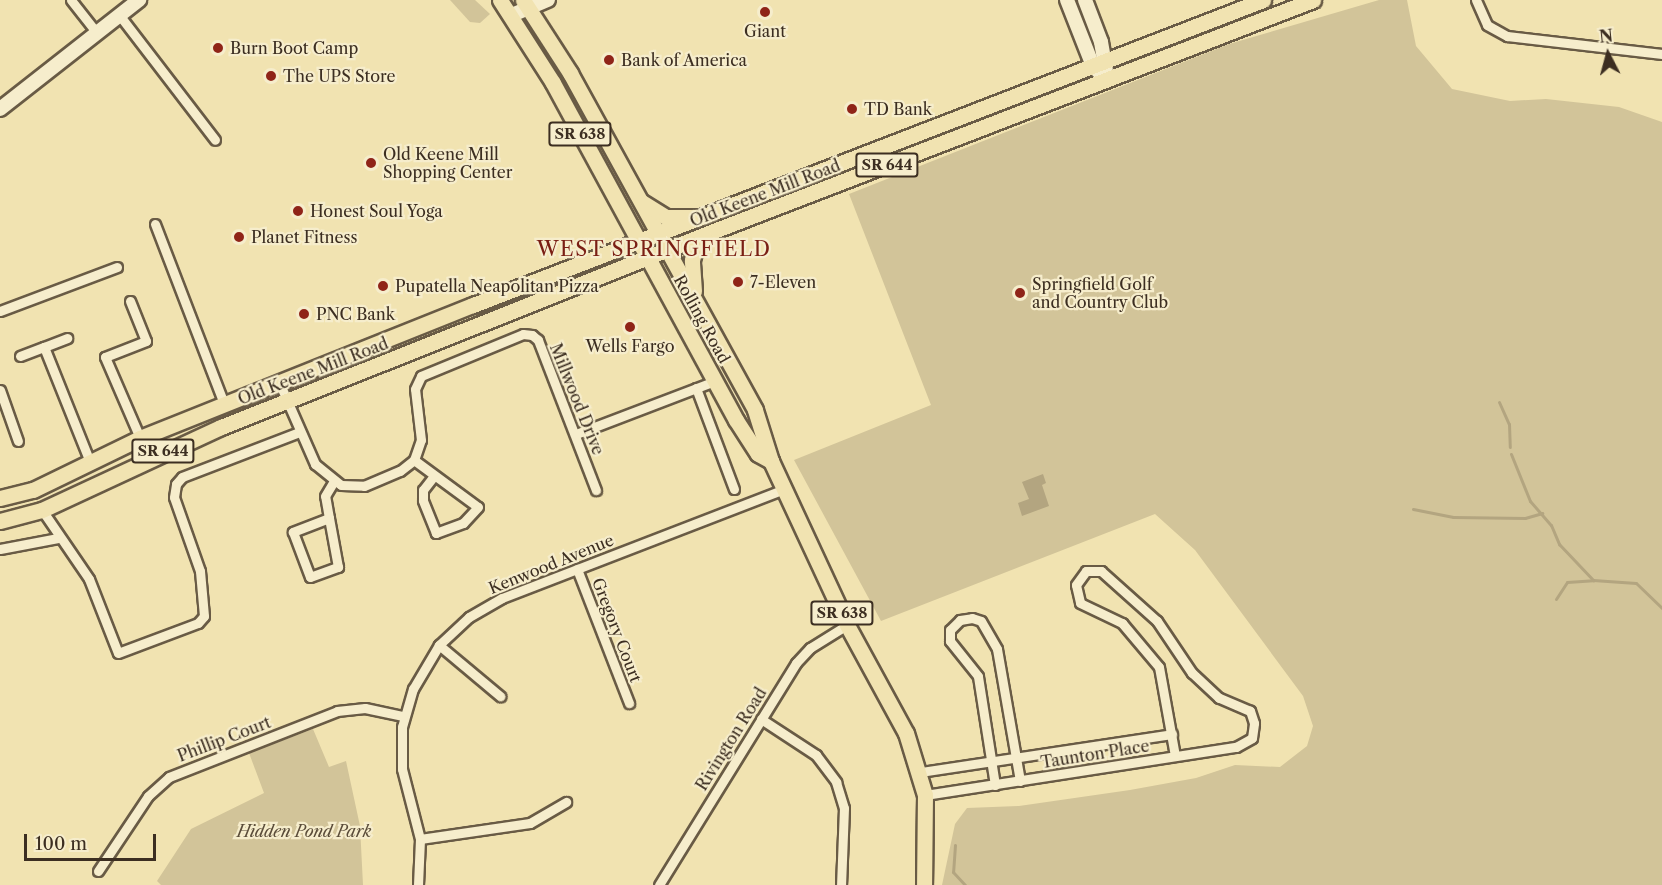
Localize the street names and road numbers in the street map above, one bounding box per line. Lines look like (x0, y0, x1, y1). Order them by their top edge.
road number: SR 638 (547, 122, 613, 146)
road number: SR 644 (854, 153, 920, 177)
street label: Old Keene Mill Road (687, 155, 843, 231)
street label: Rolling Road (670, 271, 734, 367)
street label: Old Keene Mill Road (235, 333, 391, 409)
street label: Millwood Drive (546, 341, 608, 457)
road number: SR 644 (130, 439, 196, 463)
street label: Kenwood Avenue (485, 530, 617, 598)
street label: Gregory Court (588, 575, 646, 685)
road number: SR 638 (809, 601, 875, 625)
street label: Rivington Road (692, 684, 770, 794)
street label: Phillip Court (175, 712, 273, 766)
street label: Taunton Place (1039, 736, 1151, 772)

